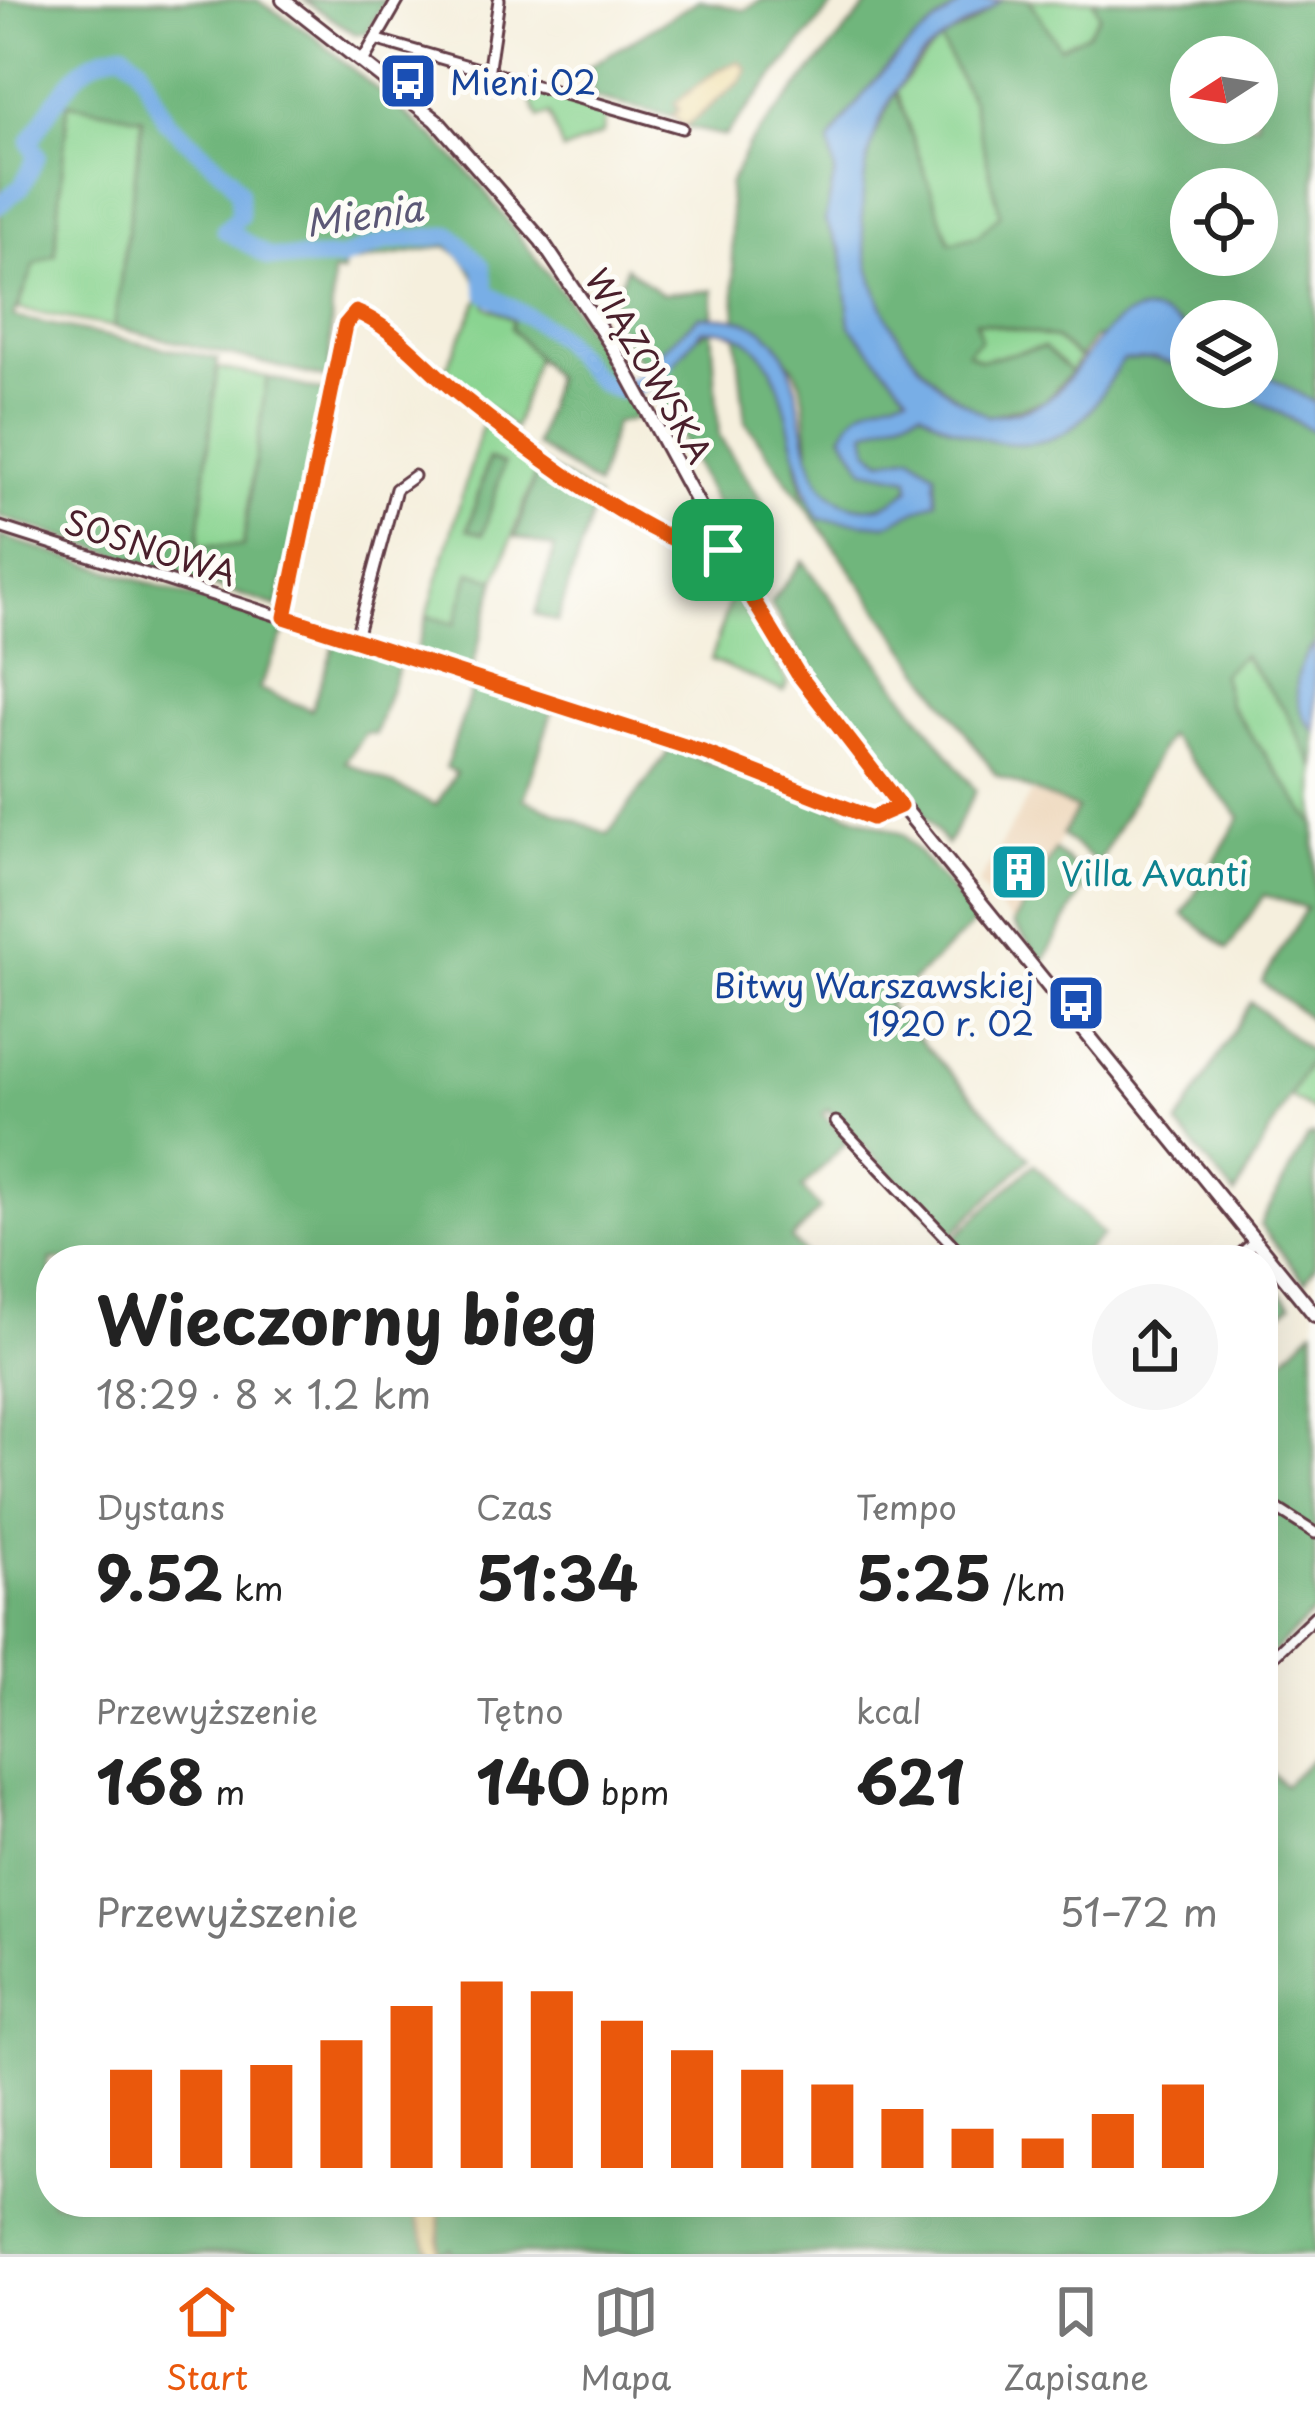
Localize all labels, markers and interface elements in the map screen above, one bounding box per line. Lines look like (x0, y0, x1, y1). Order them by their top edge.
north arrow (1170, 36, 1278, 144)
map controls (1170, 36, 1278, 408)
bus stop icon: Mieni 02 (377, 50, 439, 112)
place label: Mieni 02 (450, 56, 596, 106)
button: locate (1170, 168, 1278, 276)
water label: Mienia (302, 179, 427, 249)
street label: WIĄZOWSKA (574, 258, 726, 472)
button: layers (1170, 300, 1278, 408)
street label: SOSNOWA (58, 495, 244, 597)
pin (672, 499, 774, 601)
icon: arrive (690, 517, 756, 583)
building icon: Villa Avanti (988, 841, 1050, 903)
place label: Villa Avanti (1061, 847, 1248, 897)
place label: Bitwy Warszawskiej 1920 r. 02 (714, 959, 1034, 1047)
bus stop icon: Bitwy Warszawskiej 1920 r. 02 (1045, 972, 1107, 1034)
text: Wieczorny bieg (96, 1268, 597, 1367)
button: share (1092, 1284, 1218, 1410)
text: 18:29 · 8 × 1.2 km (96, 1363, 431, 1422)
text: Dystans (96, 1481, 225, 1531)
text: Czas (476, 1481, 552, 1531)
text: Tempo (856, 1481, 957, 1531)
text: 9.52 (96, 1531, 223, 1621)
text: 51:34 (476, 1531, 639, 1621)
text: 5:25 (856, 1531, 992, 1621)
text: km (223, 1562, 284, 1612)
text: /km (992, 1562, 1066, 1612)
text: Przewyższenie (96, 1685, 318, 1735)
text: Tętno (476, 1685, 563, 1735)
text: kcal (856, 1685, 922, 1735)
text: 168 (96, 1735, 204, 1825)
text: 140 (476, 1735, 590, 1825)
text: 621 (856, 1735, 965, 1825)
text: m (204, 1766, 245, 1816)
text: bpm (590, 1766, 670, 1816)
text: Przewyższenie (96, 1881, 358, 1940)
text: 51–72 m (1059, 1881, 1218, 1940)
tab: Start (166, 2279, 248, 2401)
tab: Mapa (581, 2279, 671, 2401)
tab: Zapisane (1004, 2279, 1149, 2401)

